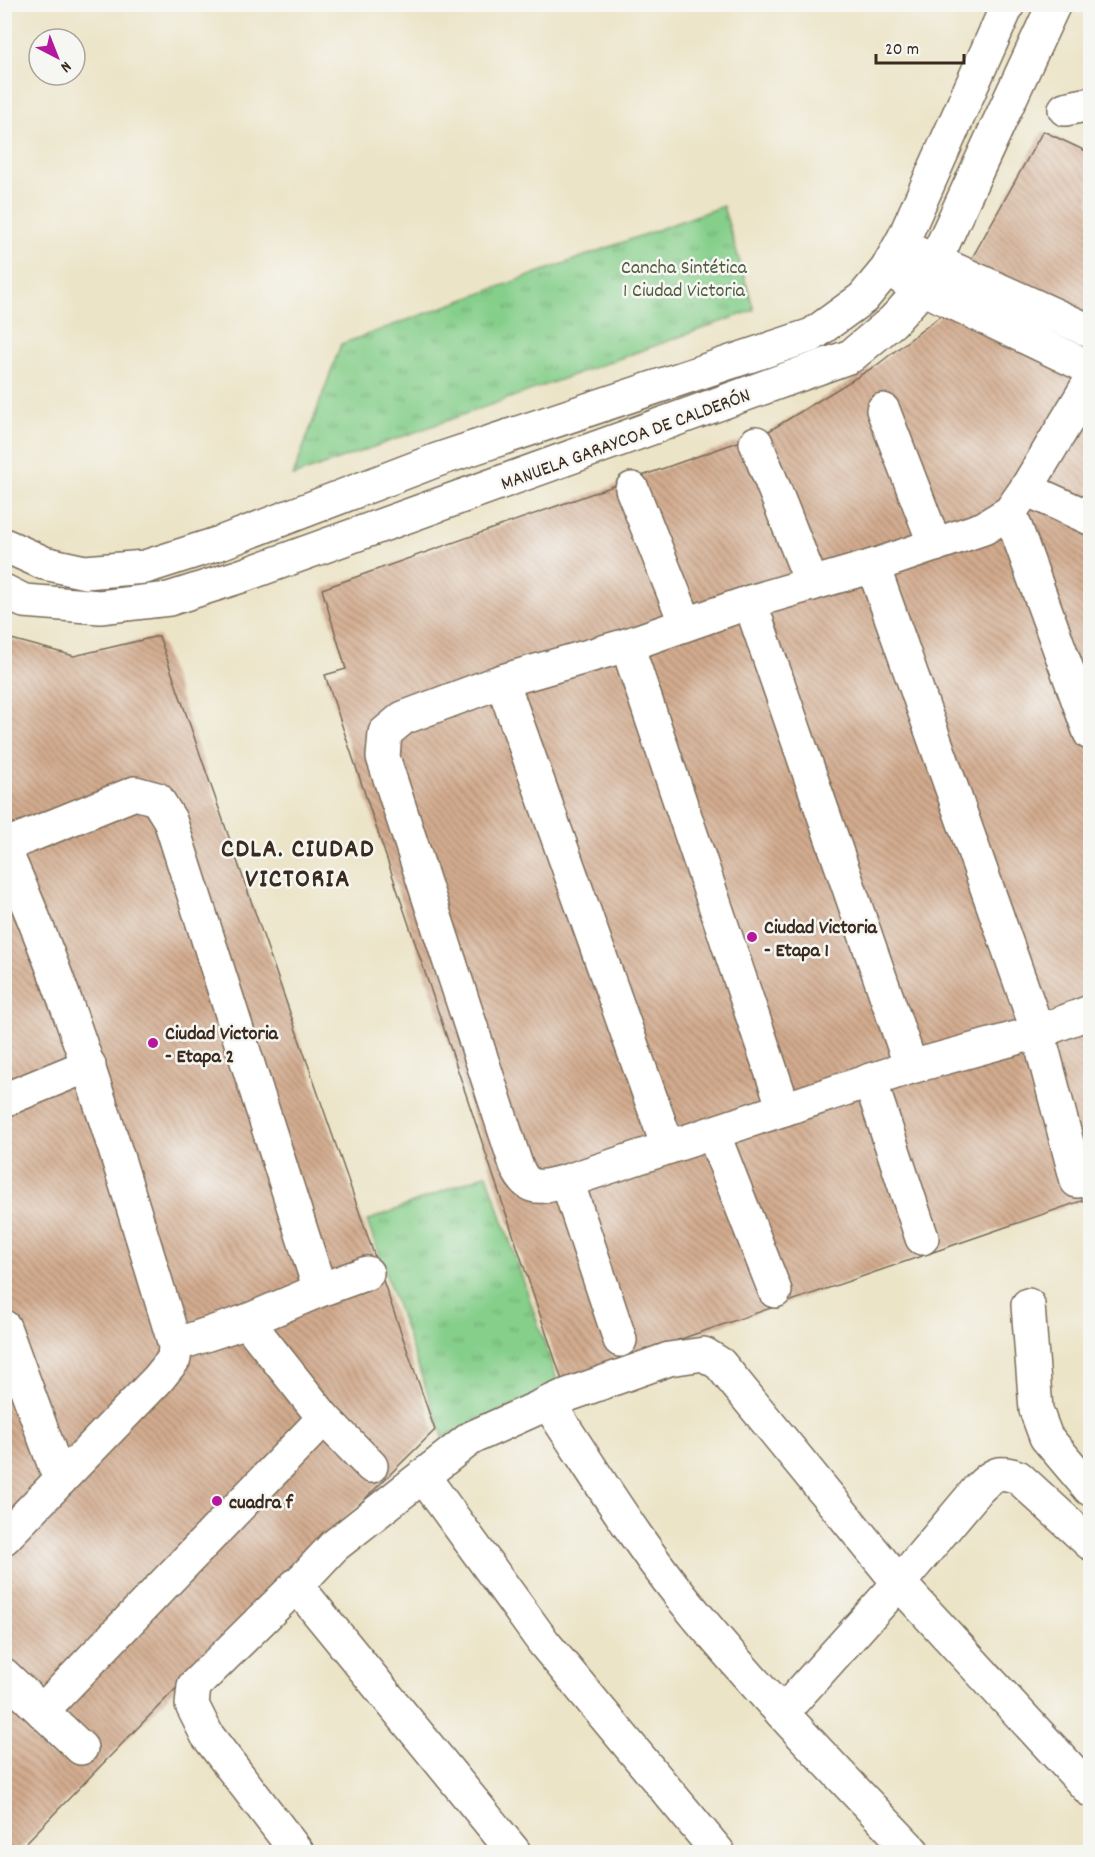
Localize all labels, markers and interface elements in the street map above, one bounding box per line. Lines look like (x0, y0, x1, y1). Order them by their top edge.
north arrow (27, 27, 87, 87)
scale bar (876, 27, 964, 65)
text: 20 m (885, 38, 919, 63)
text: N (55, 55, 76, 78)
park label: Cancha Sintética 1 Ciudad Victoria (621, 255, 748, 306)
street label: MANUELA GARAYCOA DE CALDERÓN (497, 383, 755, 499)
district label: CDLA. CIUDAD VICTORIA (221, 832, 375, 899)
place label: Ciudad Victoria - Etapa 1 (764, 915, 878, 966)
marker: Ciudad Victoria - Etapa 1 (745, 930, 759, 944)
place label: Ciudad Victoria - Etapa 2 (165, 1021, 279, 1072)
marker: Ciudad Victoria - Etapa 2 (146, 1036, 160, 1050)
place label: cuadra f (229, 1490, 294, 1518)
marker: cuadra f (210, 1494, 224, 1508)

